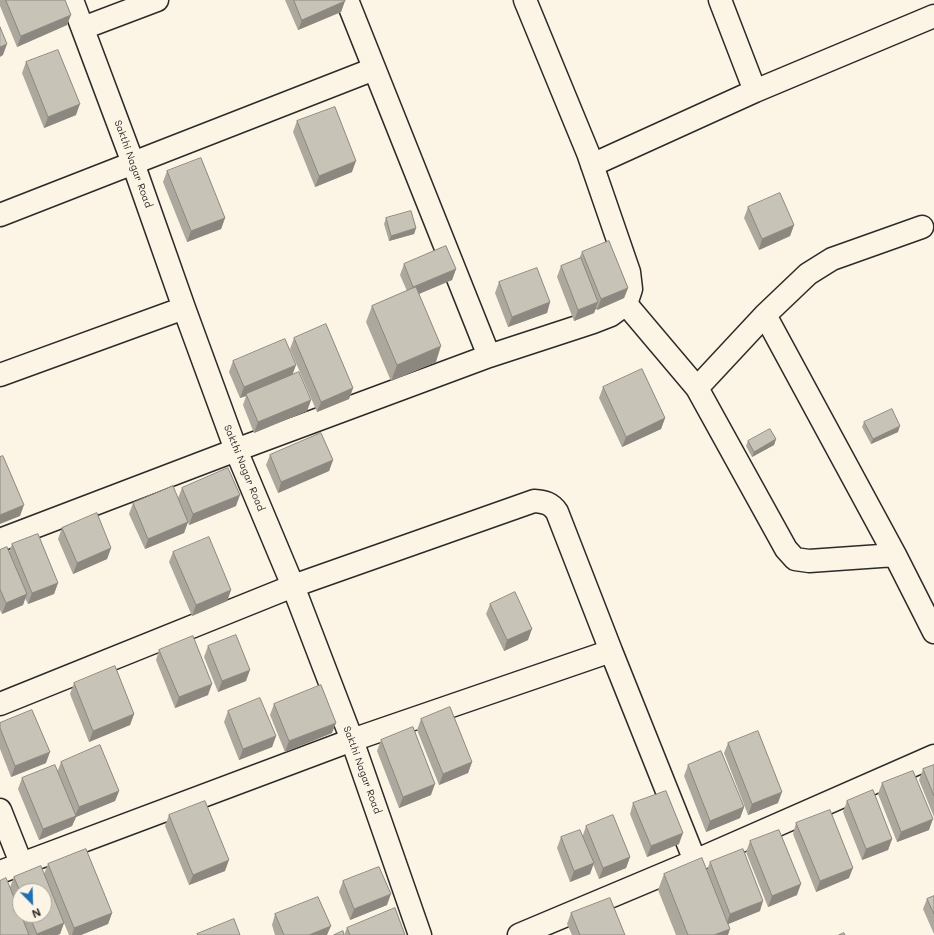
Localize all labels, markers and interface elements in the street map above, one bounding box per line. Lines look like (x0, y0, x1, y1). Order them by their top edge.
street label: Sakthi Nagar Road (112, 119, 154, 209)
street label: Sakthi Nagar Road (221, 423, 267, 513)
street label: Sakthi Nagar Road (341, 725, 383, 815)
north arrow (12, 883, 52, 923)
text: N (30, 905, 43, 922)

